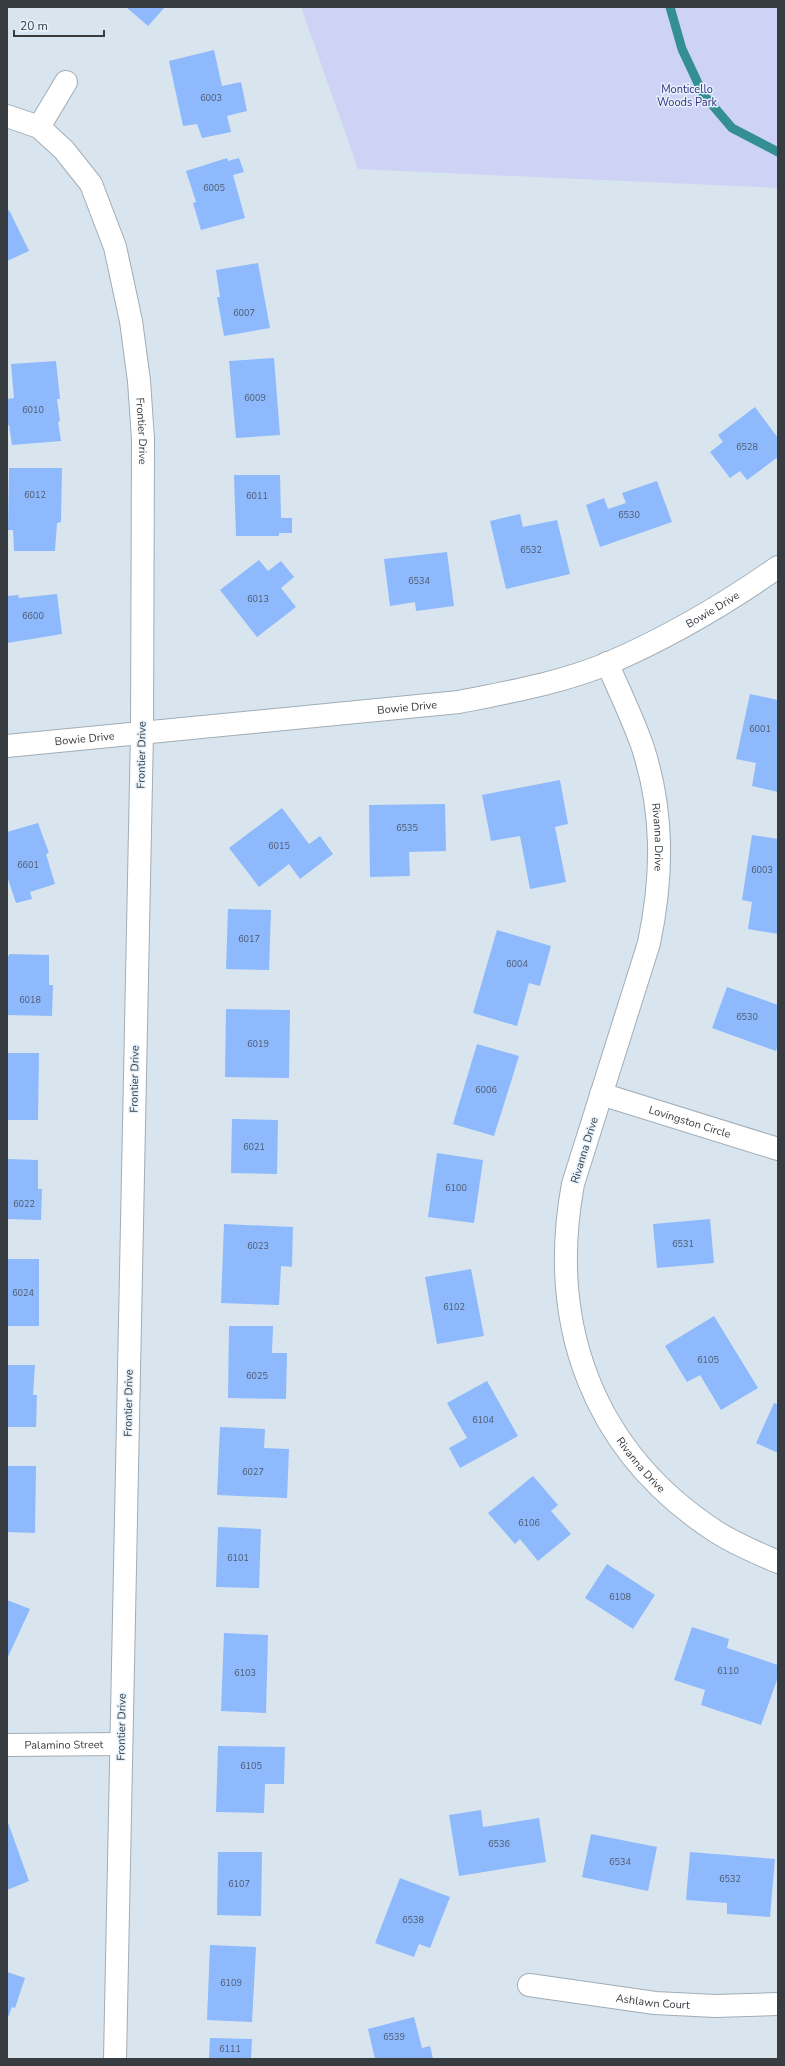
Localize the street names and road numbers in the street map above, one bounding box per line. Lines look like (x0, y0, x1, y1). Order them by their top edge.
street label: Frontier Drive (132, 397, 150, 465)
street label: Bowie Drive (683, 588, 743, 632)
street label: Bowie Drive (377, 697, 438, 718)
street label: Frontier Drive (133, 721, 150, 789)
street label: Bowie Drive (54, 729, 115, 749)
street label: Rivanna Drive (648, 802, 666, 872)
street label: Frontier Drive (126, 1045, 143, 1113)
street label: Lovingston Circle (647, 1102, 733, 1142)
street label: Rivanna Drive (567, 1115, 602, 1185)
street label: Frontier Drive (120, 1369, 137, 1437)
street label: Rivanna Drive (613, 1434, 669, 1496)
street label: Frontier Drive (113, 1693, 130, 1761)
street label: Palamino Street (24, 1737, 104, 1753)
street label: Ashlawn Court (615, 1990, 690, 2013)

